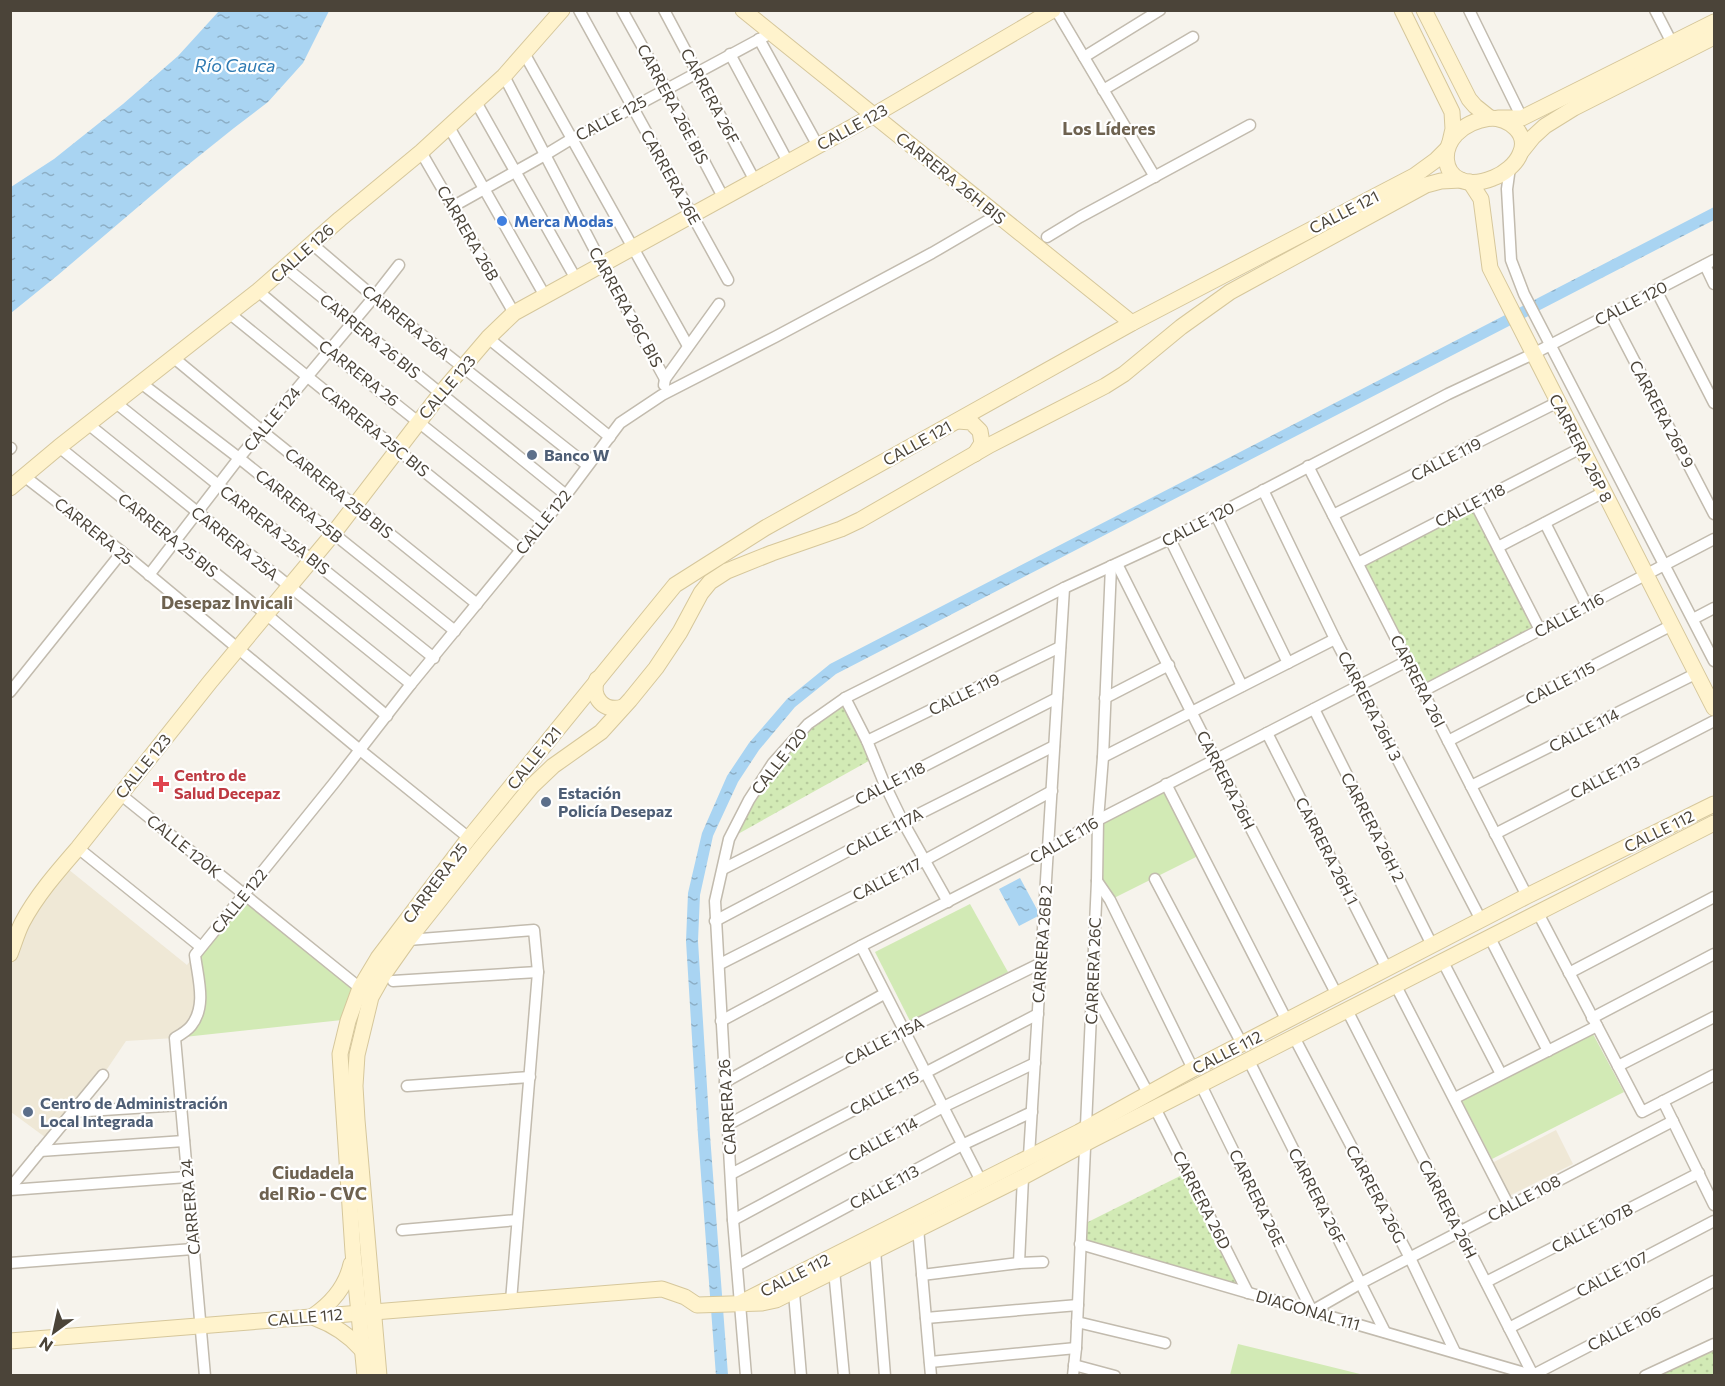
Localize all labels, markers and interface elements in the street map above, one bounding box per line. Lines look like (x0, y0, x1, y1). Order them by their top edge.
street label: CARRERA 26E BIS (634, 41, 713, 167)
street label: CARRERA 26F (677, 45, 744, 147)
water label: Río Cauca (194, 54, 276, 76)
street label: CALLE 125 (572, 91, 650, 144)
street label: CALLE 123 (813, 99, 890, 154)
district label: Los Líderes (1062, 117, 1156, 139)
street label: CARRERA 26E (637, 126, 705, 228)
street label: CARRERA 26H BIS (893, 128, 1010, 228)
street label: CARRERA 26B (434, 182, 503, 284)
street label: CALLE 121 (1306, 186, 1382, 237)
place label: Merca Modas (514, 211, 613, 230)
marker: Merca Modas (495, 214, 509, 228)
street label: CALLE 126 (266, 219, 337, 286)
street label: CARRERA 26C BIS (586, 243, 667, 370)
street label: CALLE 120 (1591, 276, 1670, 329)
street label: CARRERA 26A (359, 281, 454, 363)
street label: CARRERA 26 BIS (316, 290, 424, 382)
street label: CARRERA 26 (315, 336, 403, 410)
street label: CALLE 123 (414, 351, 479, 423)
street label: CARRERA 26P 9 (1626, 357, 1699, 471)
street label: CARRERA 25C BIS (317, 381, 433, 480)
street label: CALLE 124 (239, 382, 304, 455)
street label: CARRERA 26P 8 (1546, 390, 1617, 505)
street label: CALLE 121 (879, 416, 954, 469)
street label: CALLE 119 (1407, 433, 1484, 484)
street label: CARRERA 25B BIS (281, 444, 397, 542)
place label: Banco W (544, 445, 610, 464)
marker: Banco W (525, 448, 539, 462)
street label: CARRERA 25B (252, 465, 346, 547)
street label: CALLE 118 (1431, 479, 1508, 530)
street label: CARRERA 25A BIS (216, 481, 334, 579)
street label: CALLE 122 (511, 486, 574, 558)
street label: CARRERA 25 BIS (115, 489, 222, 581)
street label: CARRERA 25 (51, 493, 138, 568)
street label: CALLE 120 (1158, 497, 1237, 550)
street label: CARRERA 25A (188, 502, 282, 584)
street label: CALLE 116 (1531, 588, 1607, 641)
district label: Desepaz Invicali (161, 591, 293, 613)
street label: CARRERA 26I (1387, 632, 1450, 730)
street label: CARRERA 26H 3 (1335, 648, 1406, 764)
street label: CALLE 115 (1522, 657, 1598, 708)
street label: CALLE 119 (925, 668, 1002, 719)
street label: CALLE 114 (1546, 704, 1622, 755)
street label: CALLE 121 (502, 722, 565, 793)
street label: CALLE 120 (747, 724, 810, 798)
street label: CARRERA 26H (1193, 727, 1259, 832)
street label: CALLE 123 (111, 730, 174, 802)
street label: CALLE 113 (1567, 751, 1643, 802)
street label: CALLE 118 (851, 757, 928, 808)
place label: Centro de Salud Decepaz (174, 765, 280, 802)
street label: CARRERA 26H 2 (1338, 769, 1409, 885)
marker: Centro de Salud Decepaz (152, 775, 170, 793)
place label: Estación Policía Desepaz (558, 783, 672, 820)
street label: CARRERA 26H 1 (1292, 794, 1363, 908)
marker: Estación Policía Desepaz (539, 795, 553, 809)
street label: CALLE 117A (842, 803, 926, 860)
street label: CALLE 112 (1621, 805, 1697, 856)
street label: CALLE 120K (143, 810, 225, 881)
street label: CALLE 116 (1026, 812, 1102, 867)
street label: CARRERA 25 (398, 839, 471, 927)
street label: CALLE 117 (849, 853, 925, 904)
street label: CALLE 122 (207, 865, 270, 937)
street label: CARRERA 26B 2 (1028, 884, 1055, 1004)
street label: CARRERA 26C (1081, 917, 1104, 1025)
street label: CALLE 115A (841, 1012, 927, 1069)
street label: CALLE 112 (1189, 1026, 1265, 1077)
street label: CARRERA 26 (714, 1058, 739, 1156)
street label: CALLE 115 (846, 1066, 922, 1119)
place label: Centro de Administración Local Integrada (40, 1093, 228, 1130)
marker: Centro de Administración Local Integrada (21, 1105, 35, 1119)
street label: CALLE 114 (845, 1112, 921, 1165)
street label: CARRERA 26G (1343, 1142, 1410, 1246)
street label: CARRERA 26F (1285, 1144, 1350, 1247)
street label: CARRERA 26E (1226, 1146, 1289, 1249)
street label: CARRERA 26D (1169, 1147, 1235, 1252)
street label: CARRERA 26H (1415, 1156, 1481, 1261)
street label: CARRERA 24 (176, 1158, 203, 1256)
street label: CALLE 113 (846, 1160, 922, 1213)
district label: Ciudadela del Rio - CVC (259, 1161, 367, 1204)
street label: CALLE 108 (1484, 1170, 1563, 1225)
street label: CALLE 107B (1548, 1199, 1636, 1256)
street label: CALLE 107 (1573, 1247, 1651, 1300)
street label: CALLE 112 (757, 1249, 833, 1300)
street label: DIAGONAL 111 (1254, 1286, 1362, 1333)
street label: CALLE 106 (1584, 1301, 1664, 1354)
north arrow (24, 1302, 84, 1362)
street label: CALLE 112 (267, 1304, 343, 1329)
text: N (35, 1334, 56, 1356)

